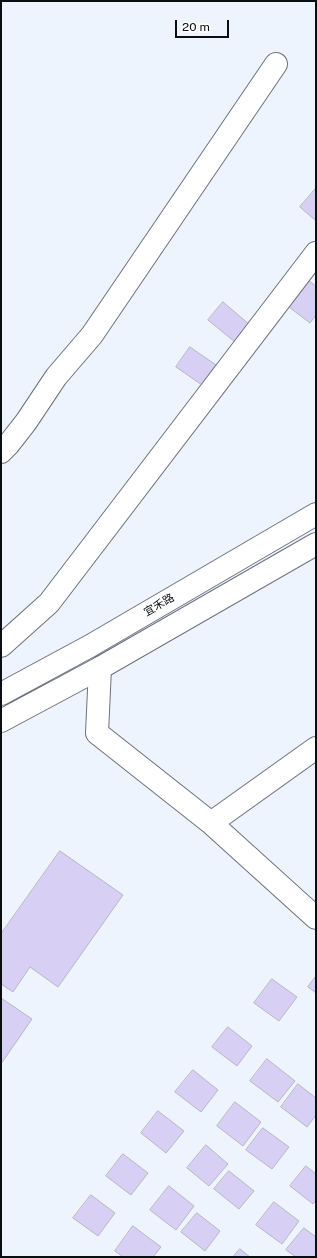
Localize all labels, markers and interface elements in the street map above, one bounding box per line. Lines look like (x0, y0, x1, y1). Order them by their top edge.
scale bar (177, 12, 231, 38)
text: 20 m (182, 20, 210, 34)
street label: 宜禾路 (141, 591, 177, 619)

